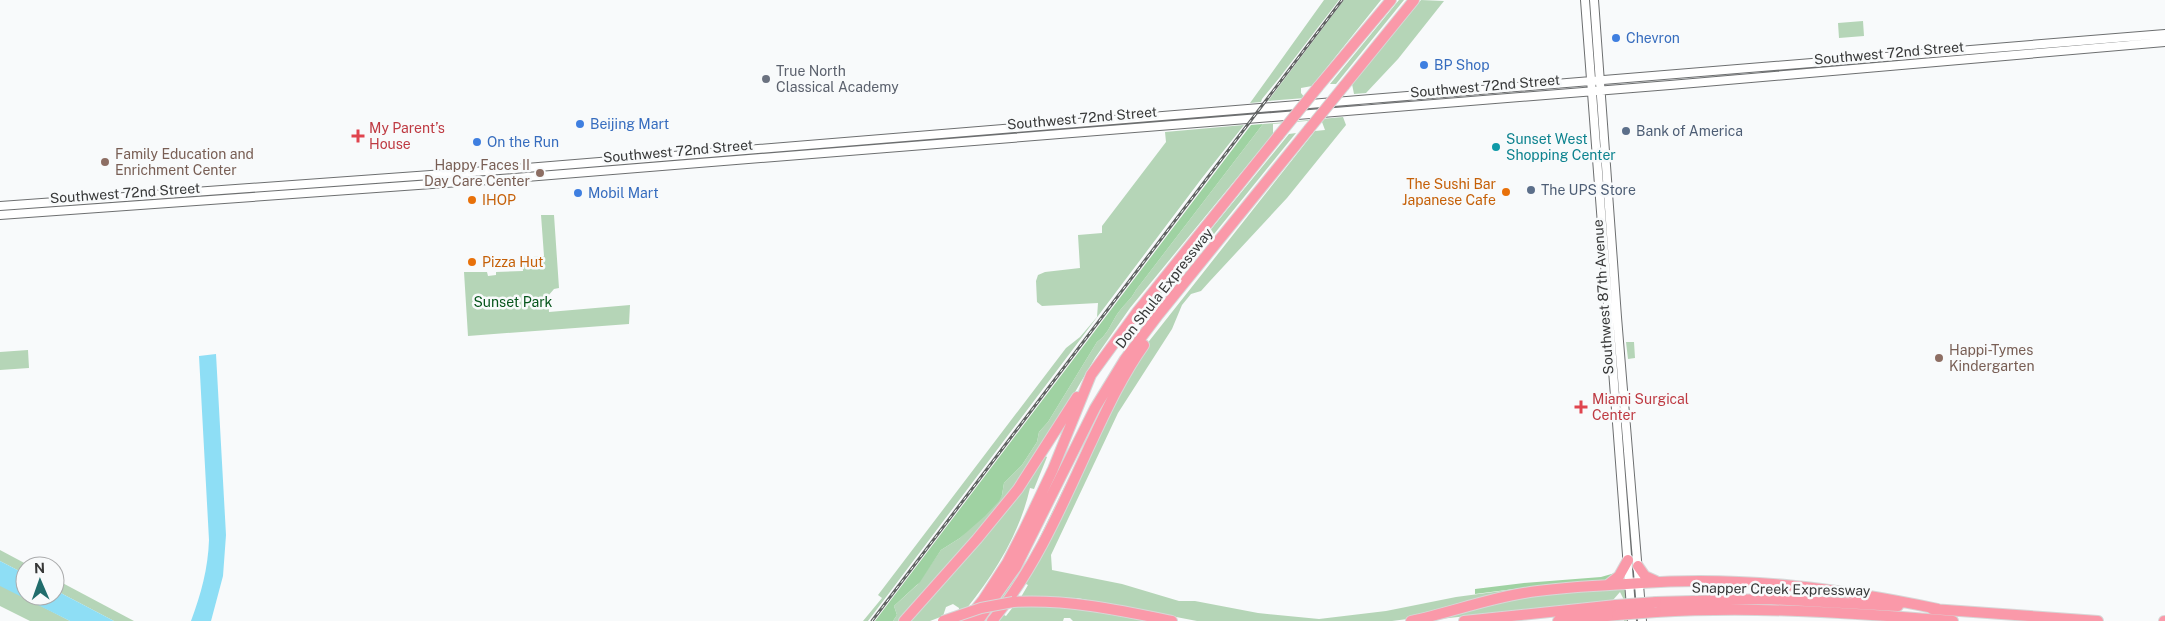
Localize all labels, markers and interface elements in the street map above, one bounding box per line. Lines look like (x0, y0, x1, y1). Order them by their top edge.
place label: Chevron (1626, 30, 1680, 46)
marker: Chevron (1610, 32, 1622, 44)
street label: Southwest 72nd Street (1813, 38, 1965, 68)
place label: BP Shop (1434, 57, 1490, 73)
marker: BP Shop (1418, 59, 1430, 71)
place label: True North Classical Academy (776, 63, 899, 95)
street label: Southwest 72nd Street (1409, 71, 1561, 101)
marker: True North Classical Academy (760, 73, 772, 85)
street label: Southwest 72nd Street (1006, 103, 1158, 133)
place label: Beijing Mart (590, 116, 669, 132)
marker: Beijing Mart (574, 118, 586, 130)
place label: My Parent’s House (369, 120, 445, 152)
place label: Bank of America (1636, 123, 1743, 139)
marker: Bank of America (1620, 125, 1632, 137)
marker: My Parent’s House (351, 129, 365, 143)
place label: Sunset West Shopping Center (1506, 131, 1616, 163)
place label: On the Run (487, 134, 559, 150)
marker: On the Run (471, 136, 483, 148)
street label: Southwest 72nd Street (602, 136, 754, 166)
marker: Sunset West Shopping Center (1490, 141, 1502, 153)
place label: Family Education and Enrichment Center (115, 146, 254, 178)
marker: Family Education and Enrichment Center (99, 156, 111, 168)
place label: Happy Faces II Day Care Center (424, 157, 530, 189)
marker: Happy Faces II Day Care Center (534, 167, 546, 179)
place label: The Sushi Bar Japanese Cafe (1402, 176, 1496, 208)
street label: Southwest 72nd Street (49, 180, 201, 206)
place label: The UPS Store (1541, 182, 1636, 198)
marker: The UPS Store (1525, 184, 1537, 196)
place label: Mobil Mart (588, 185, 659, 201)
marker: The Sushi Bar Japanese Cafe (1500, 186, 1512, 198)
marker: Mobil Mart (572, 187, 584, 199)
place label: IHOP (482, 192, 516, 208)
marker: IHOP (466, 194, 478, 206)
street label: Southwest 87th Avenue (1590, 219, 1616, 375)
street label: Don Shula Expressway (1112, 224, 1216, 351)
place label: Pizza Hut (482, 254, 544, 270)
marker: Pizza Hut (466, 256, 478, 268)
park label: Sunset Park (473, 294, 553, 310)
place label: Happi-Tymes Kindergarten (1949, 342, 2035, 374)
marker: Happi-Tymes Kindergarten (1933, 352, 1945, 364)
place label: Miami Surgical Center (1592, 391, 1689, 423)
marker: Miami Surgical Center (1574, 400, 1588, 414)
north arrow (15, 556, 65, 606)
text: N (34, 560, 45, 576)
street label: Snapper Creek Expressway (1692, 579, 1871, 599)

